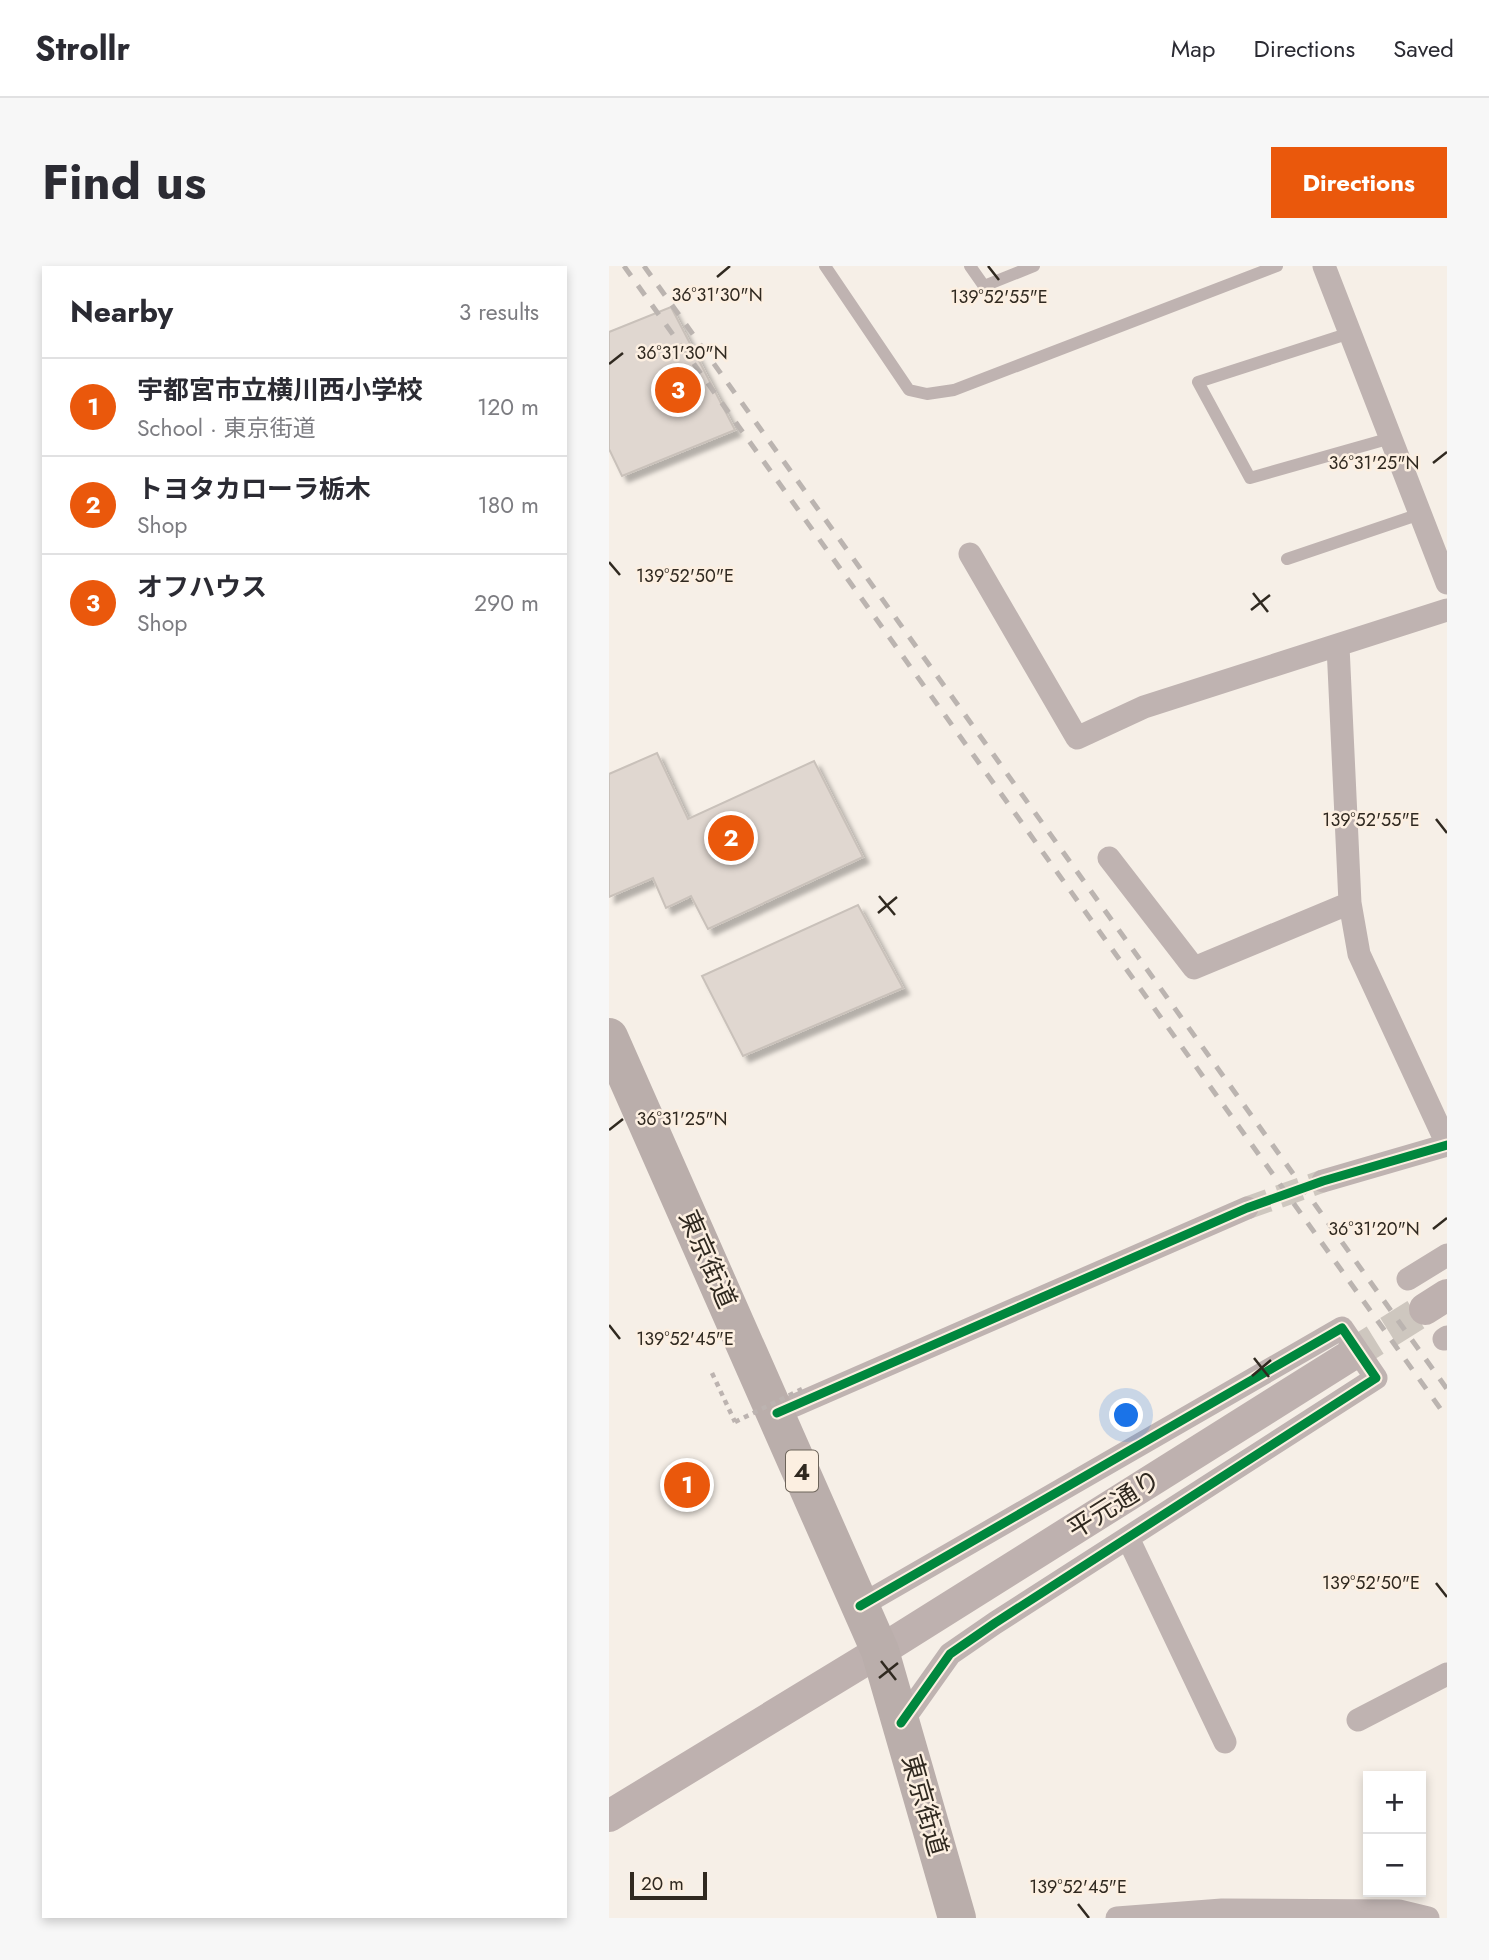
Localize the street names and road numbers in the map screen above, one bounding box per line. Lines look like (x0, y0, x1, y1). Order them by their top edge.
street label: 東京街道 (669, 1204, 747, 1314)
road number: 4 (786, 1450, 818, 1492)
street label: 平元通り (1060, 1460, 1168, 1548)
street label: 東京街道 (892, 1750, 958, 1860)

